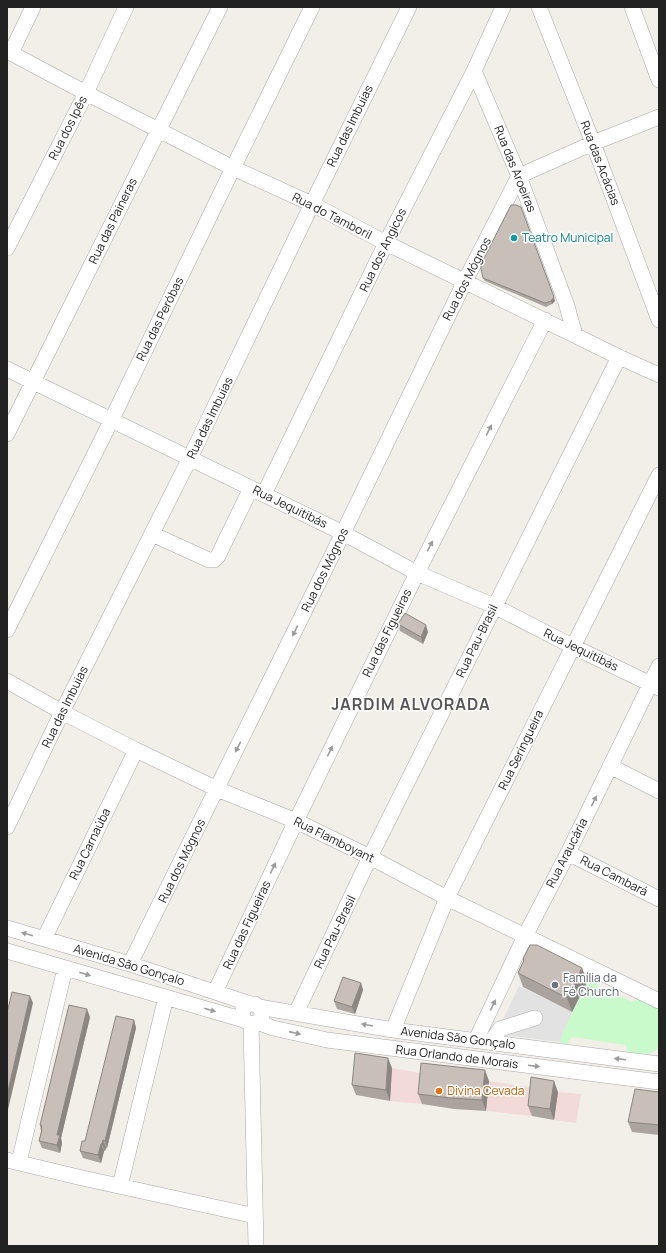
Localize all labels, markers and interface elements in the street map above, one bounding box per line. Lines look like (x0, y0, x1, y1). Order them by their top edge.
street label: Rua das Imbuias (322, 82, 377, 170)
street label: Rua dos Ipês (44, 93, 91, 163)
street label: Rua das Acácias (577, 118, 624, 208)
street label: Rua das Aroeiras (490, 123, 541, 215)
street label: Rua das Paineras (84, 175, 141, 267)
street label: Rua do Tamboril (289, 188, 375, 243)
street label: Rua dos Angicos (355, 205, 410, 294)
place label: Teatro Municipal (522, 229, 613, 246)
marker: Teatro Municipal (509, 233, 519, 243)
street label: Rua dos Mógnos (438, 234, 495, 323)
street label: Rua das Peróbas (132, 274, 187, 364)
street label: Rua das Imbuias (182, 374, 237, 462)
one-way arrow (486, 425, 492, 436)
street label: Rua Jequitibás (250, 481, 330, 532)
street label: Rua dos Mógnos (297, 525, 352, 615)
one-way arrow (427, 541, 433, 552)
street label: Rua das Figueiras (358, 586, 415, 680)
street label: Rua Pau-Brasil (451, 601, 502, 680)
street label: Rua Jequitibás (541, 624, 621, 675)
one-way arrow (292, 625, 298, 636)
street label: Rua das Imbuias (37, 663, 92, 751)
district label: JARDIM ALVORADA (331, 693, 491, 715)
street label: Rua Seringueira (494, 707, 547, 793)
one-way arrow (235, 741, 241, 753)
one-way arrow (327, 745, 333, 757)
one-way arrow (591, 795, 597, 806)
street label: Rua Carnaúba (65, 805, 114, 883)
street label: Rua Flamboyant (291, 813, 378, 867)
street label: Rua Araucária (542, 815, 591, 891)
street label: Rua dos Mógnos (154, 816, 209, 906)
street label: Rua Cambará (578, 851, 651, 900)
one-way arrow (270, 863, 276, 874)
street label: Rua das Figueiras (219, 878, 275, 972)
street label: Rua Pau-Brasil (309, 892, 360, 971)
one-way arrow (21, 931, 33, 937)
street label: Avenida São Gonçalo (72, 940, 187, 990)
place label: Família da Fé Church (563, 969, 619, 1000)
one-way arrow (79, 971, 91, 977)
marker: Família da Fé Church (550, 980, 560, 990)
one-way arrow (490, 999, 496, 1011)
one-way arrow (204, 1007, 216, 1013)
one-way arrow (360, 1022, 373, 1028)
street label: Avenida São Gonçalo (400, 1022, 516, 1053)
one-way arrow (289, 1031, 301, 1037)
street label: Rua Orlando de Morais (395, 1041, 519, 1072)
one-way arrow (614, 1056, 626, 1062)
one-way arrow (528, 1063, 540, 1069)
place label: Divina Cevada (447, 1082, 525, 1099)
marker: Divina Cevada (434, 1086, 444, 1096)

